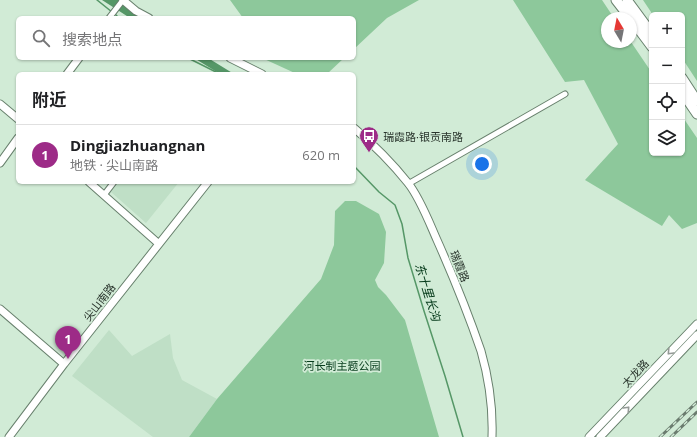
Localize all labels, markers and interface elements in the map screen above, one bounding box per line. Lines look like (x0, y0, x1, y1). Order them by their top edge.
north arrow (601, 12, 637, 48)
map controls (649, 12, 685, 156)
button: + (649, 12, 685, 48)
search box (16, 16, 356, 60)
icon: search (30, 27, 52, 49)
text: 搜索地点 (62, 29, 122, 49)
button: − (649, 48, 685, 84)
button: locate (649, 84, 685, 120)
text: 附近 (32, 88, 66, 111)
button: layers (649, 120, 685, 156)
bus stop icon: 瑞霞路·银贡南路 (358, 125, 380, 153)
place label: 瑞霞路·银贡南路 (383, 129, 463, 144)
text: Dingjiazhuangnan (70, 135, 205, 155)
text: 1 (41, 146, 49, 164)
text: 620 m (302, 146, 340, 164)
your location (472, 154, 492, 174)
text: 地铁 · 尖山南路 (70, 156, 158, 174)
street label: 瑞霞路 (447, 248, 473, 284)
water label: 东十里长沟 (411, 261, 445, 325)
street label: 尖山南路 (80, 280, 118, 324)
pin: 1 (55, 326, 81, 359)
one-way arrow (667, 347, 675, 355)
street label: 太龙路 (618, 356, 652, 390)
park label: 河长制主题公园 (304, 358, 381, 373)
one-way arrow (622, 406, 630, 414)

